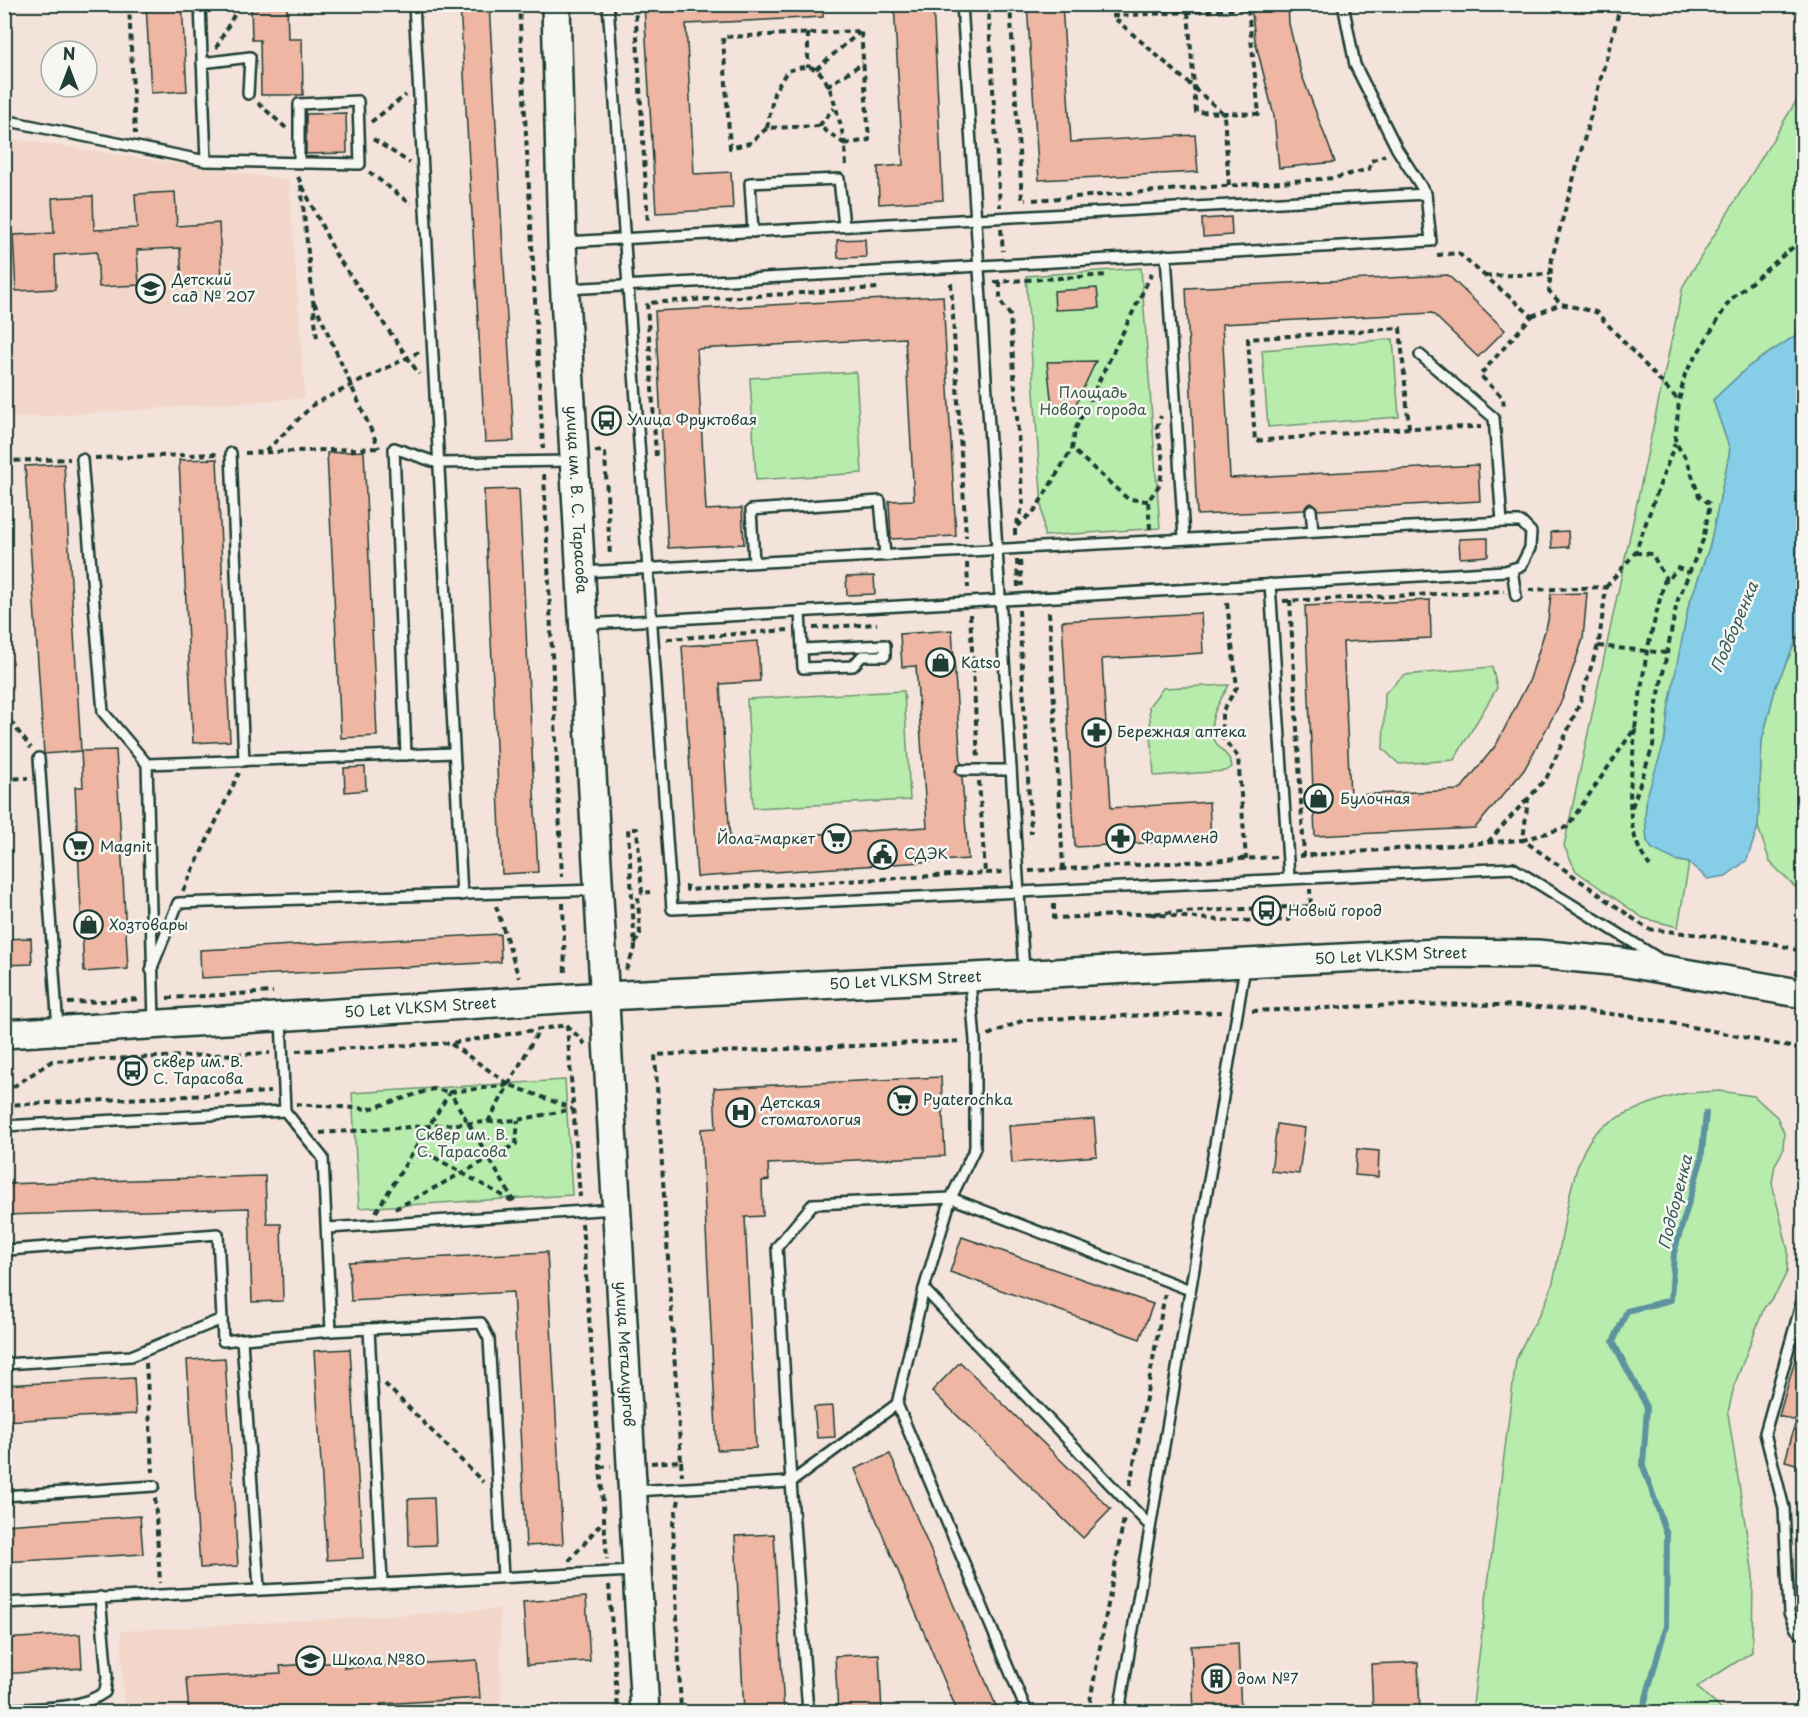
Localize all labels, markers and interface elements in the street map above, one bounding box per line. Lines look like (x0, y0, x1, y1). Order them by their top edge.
north arrow (39, 39, 99, 99)
text: N (63, 41, 75, 65)
place label: Детский сад № 207 (171, 267, 256, 307)
school or university icon: Детский сад № 207 (135, 273, 167, 305)
park label: Площадь Нового города (1040, 380, 1147, 420)
bus stop icon: Улица Фруктовая (590, 404, 622, 436)
street label: улица им. В. С. Тарасова (561, 405, 595, 595)
place label: Улица Фруктовая (627, 407, 757, 430)
water label: Подборенка (1703, 577, 1763, 676)
shop icon: Katso (924, 647, 956, 679)
place label: Katso (961, 650, 1001, 673)
pharmacy icon: Бережная аптека (1080, 716, 1112, 748)
place label: Бережная аптека (1117, 719, 1247, 742)
shop icon: Булочная (1303, 783, 1335, 815)
place label: Булочная (1340, 786, 1410, 809)
pharmacy icon: Фармленд (1104, 822, 1136, 854)
supermarket icon: Йола-маркет (820, 823, 852, 855)
place label: Фармленд (1141, 825, 1218, 848)
place label: Йола-маркет (717, 826, 816, 849)
supermarket icon: Magnit (63, 831, 95, 863)
place label: Magnit (100, 834, 152, 857)
public building icon: СДЭК (867, 838, 899, 870)
place label: СДЭК (904, 841, 948, 864)
bus stop icon: Новый город (1251, 895, 1283, 927)
place label: Новый город (1288, 898, 1382, 921)
shop icon: Хозтовары (72, 909, 104, 941)
place label: Хозтовары (109, 912, 188, 935)
street label: 50 Let VLKSM Street (1314, 940, 1467, 969)
street label: 50 Let VLKSM Street (829, 964, 982, 994)
street label: 50 Let VLKSM Street (343, 990, 497, 1023)
place label: сквер им. В. С. Тарасова (153, 1049, 244, 1089)
bus stop icon: сквер им. В. С. Тарасова (116, 1055, 148, 1087)
supermarket icon: Pyaterochka (886, 1084, 918, 1116)
place label: Pyaterochka (923, 1087, 1013, 1110)
place label: Детская стоматология (760, 1090, 861, 1130)
hospital icon: Детская стоматология (724, 1096, 756, 1128)
park label: Сквер им. В. С. Тарасова (415, 1122, 509, 1162)
water label: Подборенка (1651, 1151, 1698, 1251)
street label: улица Металлургов (611, 1281, 642, 1428)
school or university icon: Школа №80 (295, 1644, 327, 1676)
place label: Школа №80 (332, 1647, 426, 1670)
building icon: дом №7 (1200, 1663, 1232, 1695)
place label: дом №7 (1237, 1666, 1299, 1689)

